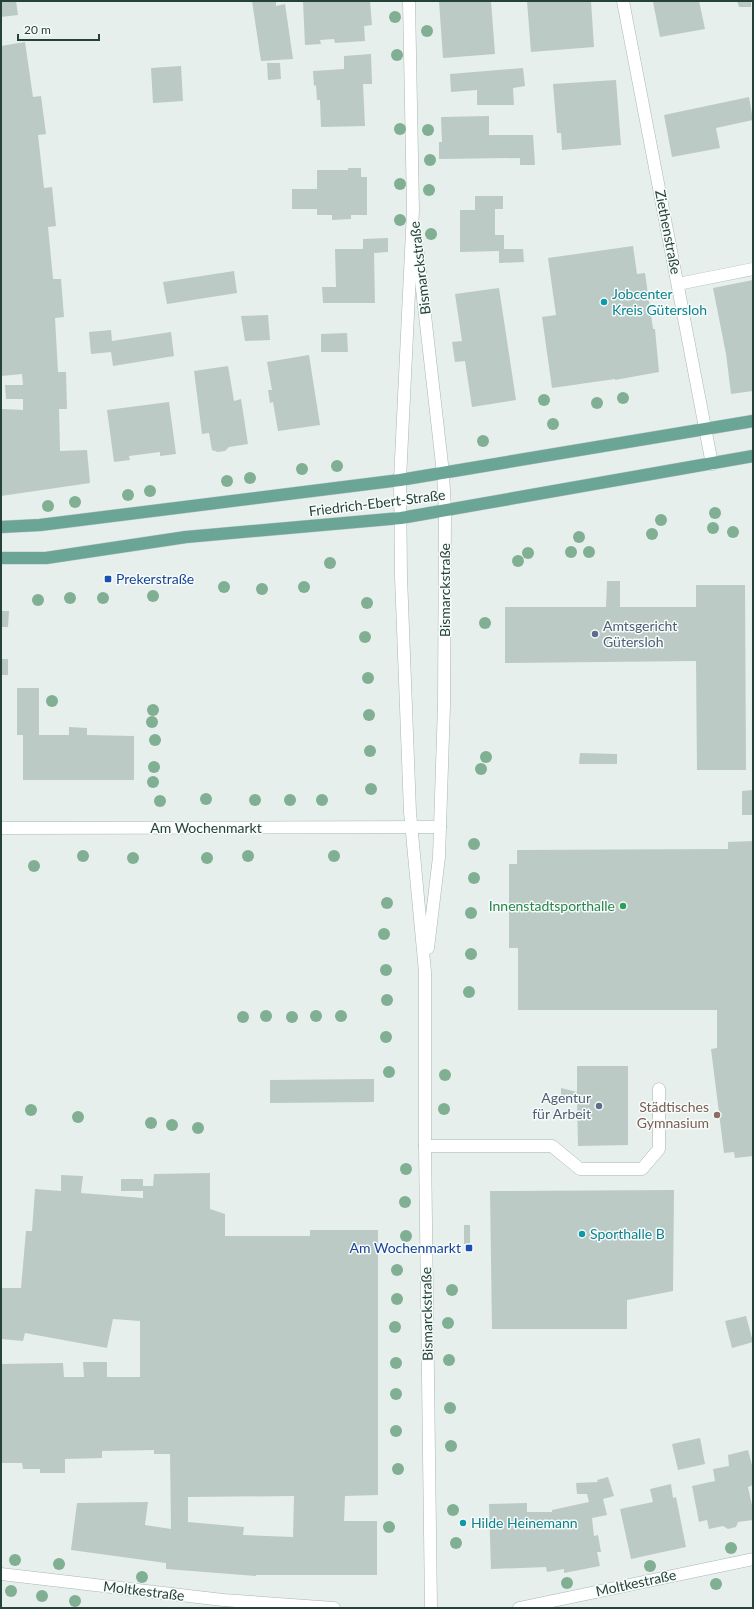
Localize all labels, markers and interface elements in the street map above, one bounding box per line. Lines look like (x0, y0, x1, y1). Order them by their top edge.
scale bar (18, 16, 99, 42)
text: 20 m (24, 22, 51, 37)
street label: Ziethenstraße (652, 188, 685, 276)
street label: Bismarckstraße (405, 220, 434, 316)
place label: Jobcenter Kreis Gütersloh (612, 285, 707, 318)
marker: Jobcenter Kreis Gütersloh (599, 297, 609, 307)
street label: Friedrich-Ebert-Straße (308, 486, 446, 519)
street label: Bismarckstraße (436, 543, 453, 637)
place label: Prekerstraße (116, 570, 194, 587)
marker: Prekerstraße (103, 574, 113, 584)
place label: Amtsgericht Gütersloh (603, 617, 677, 650)
marker: Amtsgericht Gütersloh (590, 629, 600, 639)
street label: Am Wochenmarkt (150, 819, 262, 836)
place label: Innenstadtsporthalle (489, 897, 615, 914)
marker: Innenstadtsporthalle (618, 901, 628, 911)
place label: Agentur für Arbeit (532, 1089, 591, 1122)
place label: Städtisches Gymnasium (637, 1098, 709, 1131)
marker: Agentur für Arbeit (594, 1101, 604, 1111)
marker: Städtisches Gymnasium (712, 1110, 722, 1120)
place label: Sporthalle B (590, 1225, 665, 1242)
marker: Sporthalle B (577, 1229, 587, 1239)
place label: Am Wochenmarkt (350, 1239, 461, 1256)
marker: Am Wochenmarkt (464, 1243, 474, 1253)
street label: Bismarckstraße (417, 1267, 436, 1361)
place label: Hilde Heinemann (471, 1514, 578, 1531)
marker: Hilde Heinemann (458, 1518, 468, 1528)
street label: Moltkestraße (594, 1566, 678, 1599)
street label: Moltkestraße (102, 1577, 186, 1604)

